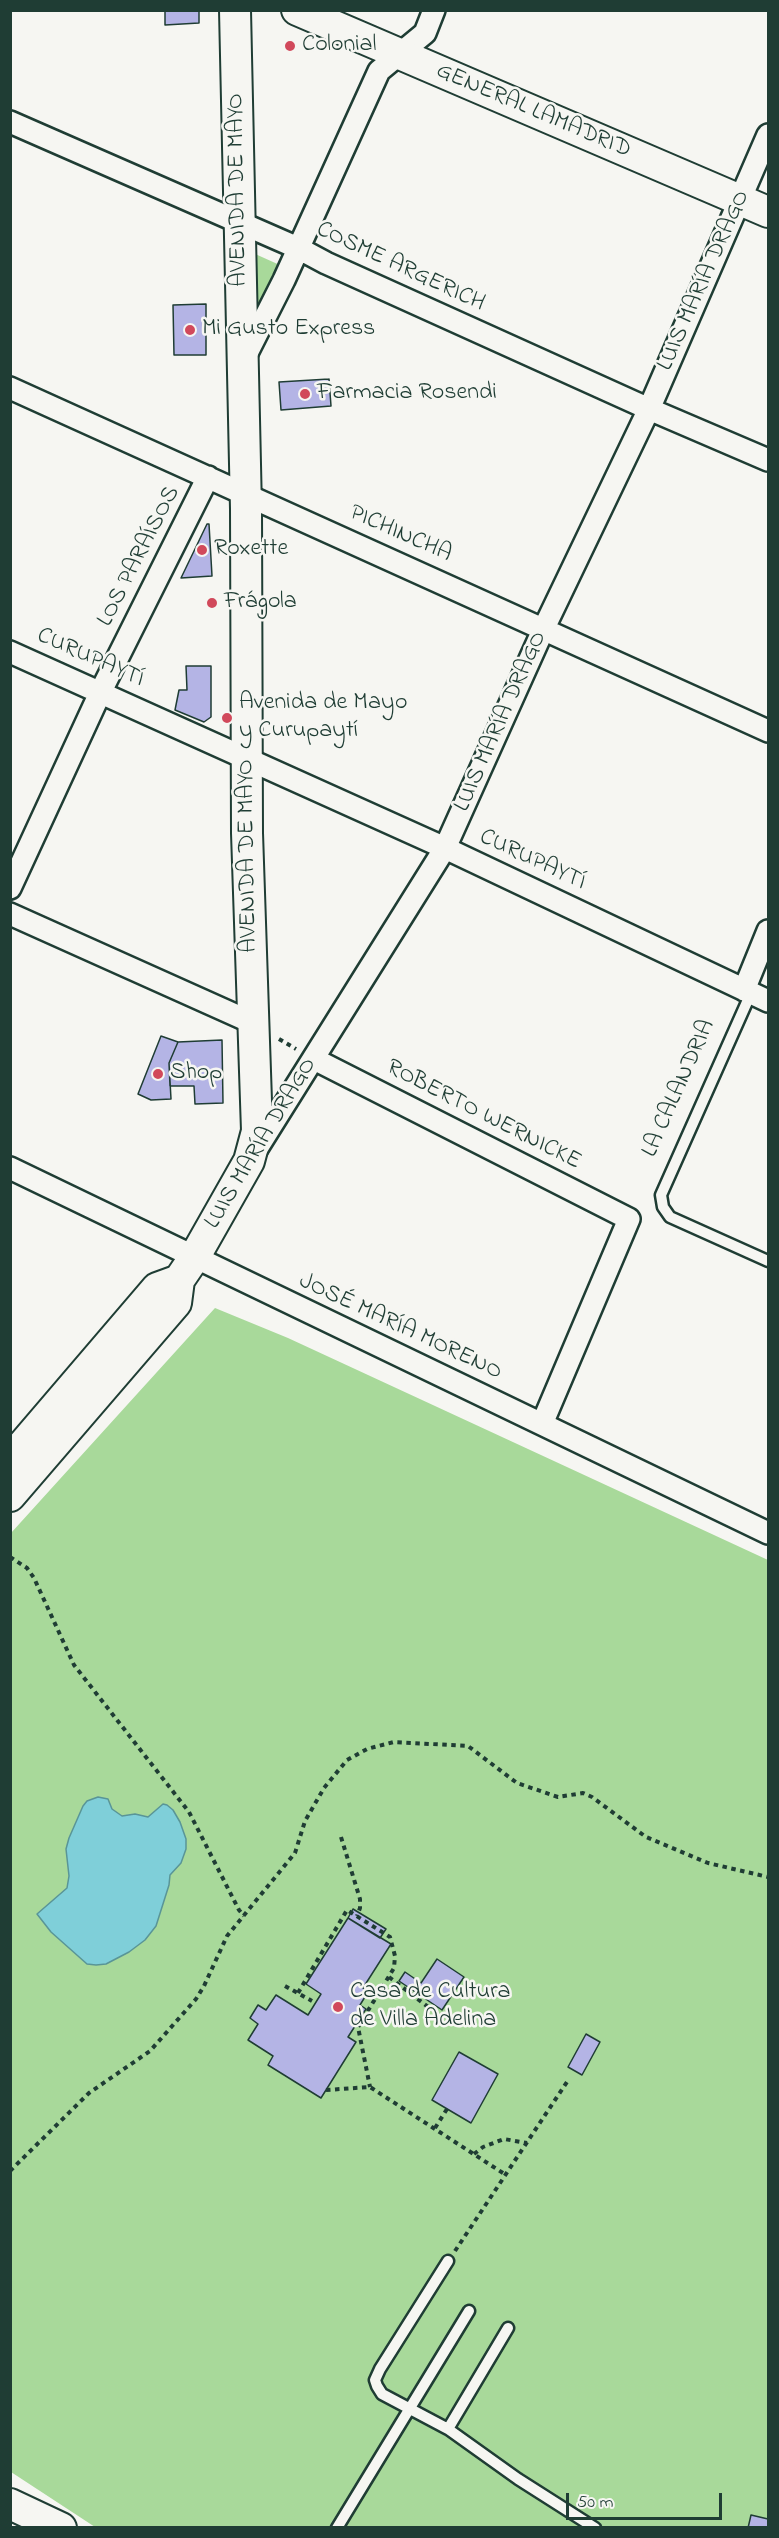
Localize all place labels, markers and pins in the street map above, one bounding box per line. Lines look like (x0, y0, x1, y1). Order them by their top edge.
place label: Colonial (302, 32, 377, 60)
marker: Colonial (283, 39, 297, 53)
place label: Mi Gusto Express (202, 316, 375, 344)
marker: Mi Gusto Express (183, 323, 197, 337)
place label: Farmacia Rosendi (317, 380, 497, 408)
marker: Farmacia Rosendi (298, 387, 312, 401)
place label: Roxette (214, 536, 288, 564)
marker: Roxette (195, 543, 209, 557)
place label: Frágola (224, 589, 297, 617)
marker: Frágola (205, 596, 219, 610)
place label: Avenida de Mayo y Curupaytí (239, 690, 407, 746)
marker: Avenida de Mayo y Curupaytí (220, 711, 234, 725)
place label: Shop (170, 1060, 222, 1088)
marker: Shop (151, 1067, 165, 1081)
place label: Casa de Cultura de Villa Adelina (350, 1979, 511, 2035)
marker: Casa de Cultura de Villa Adelina (331, 2000, 345, 2014)

